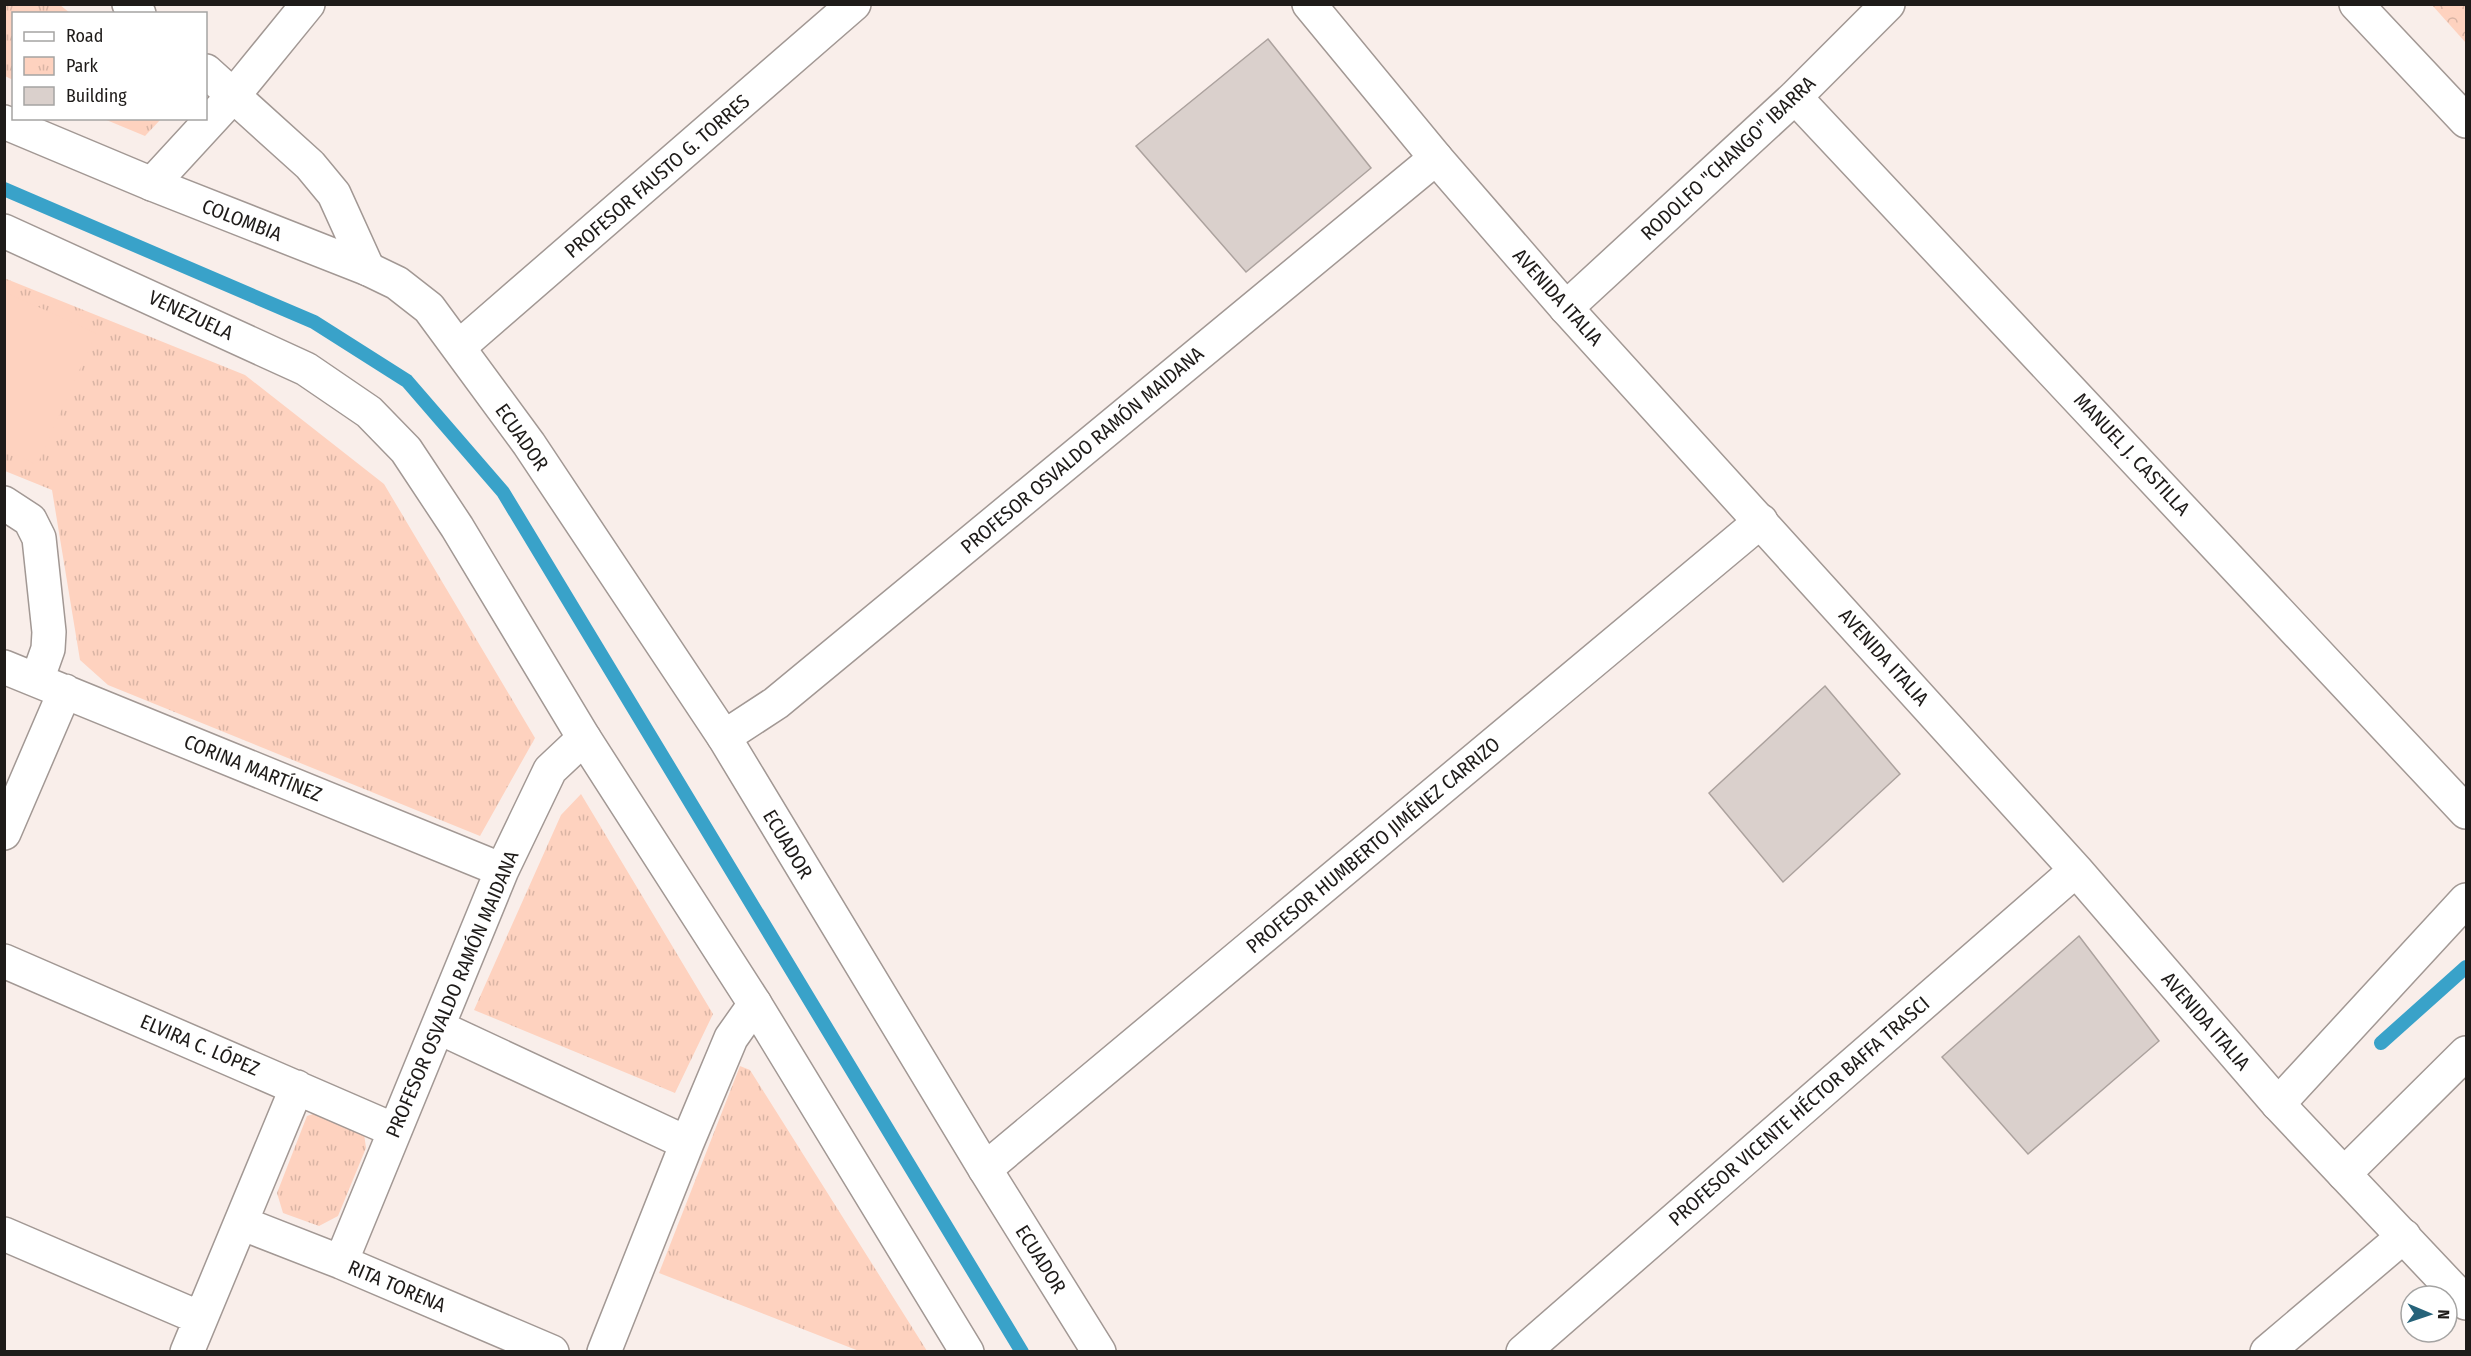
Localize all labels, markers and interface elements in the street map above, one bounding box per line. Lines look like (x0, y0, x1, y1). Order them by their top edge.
legend (12, 12, 207, 120)
text: Road (66, 25, 103, 47)
text: Park (66, 55, 99, 77)
street label: RODOLFO "CHANGO" IBARRA (1636, 71, 1821, 245)
text: Building (66, 85, 127, 107)
street label: PROFESOR FAUSTO G. TORRES (560, 89, 754, 263)
street label: COLOMBIA (199, 194, 286, 246)
street label: AVENIDA ITALIA (1508, 243, 1608, 351)
street label: VENEZUELA (145, 285, 238, 345)
street label: PROFESOR OSVALDO RAMÓN MAIDANA (956, 341, 1209, 559)
street label: MANUEL J. CASTILLA (2069, 388, 2195, 521)
street label: ECUADOR (490, 399, 554, 475)
street label: AVENIDA ITALIA (1834, 603, 1934, 711)
street label: CORINA MARTÍNEZ (181, 729, 325, 807)
street label: PROFESOR HUMBERTO JIMÉNEZ CARRIZO (1241, 732, 1505, 958)
street label: ECUADOR (758, 805, 818, 883)
street label: PROFESOR OSVALDO RAMÓN MAIDANA (381, 846, 524, 1141)
street label: AVENIDA ITALIA (2157, 967, 2256, 1075)
street label: PROFESOR VICENTE HÉCTOR BAFFA TRASCI (1664, 991, 1934, 1231)
street label: ELVIRA C. LÓPEZ (137, 1009, 263, 1081)
street label: ECUADOR (1011, 1220, 1071, 1298)
street label: RITA TORENA (345, 1255, 450, 1317)
north arrow (2399, 1284, 2459, 1344)
text: N (2434, 1309, 2453, 1320)

